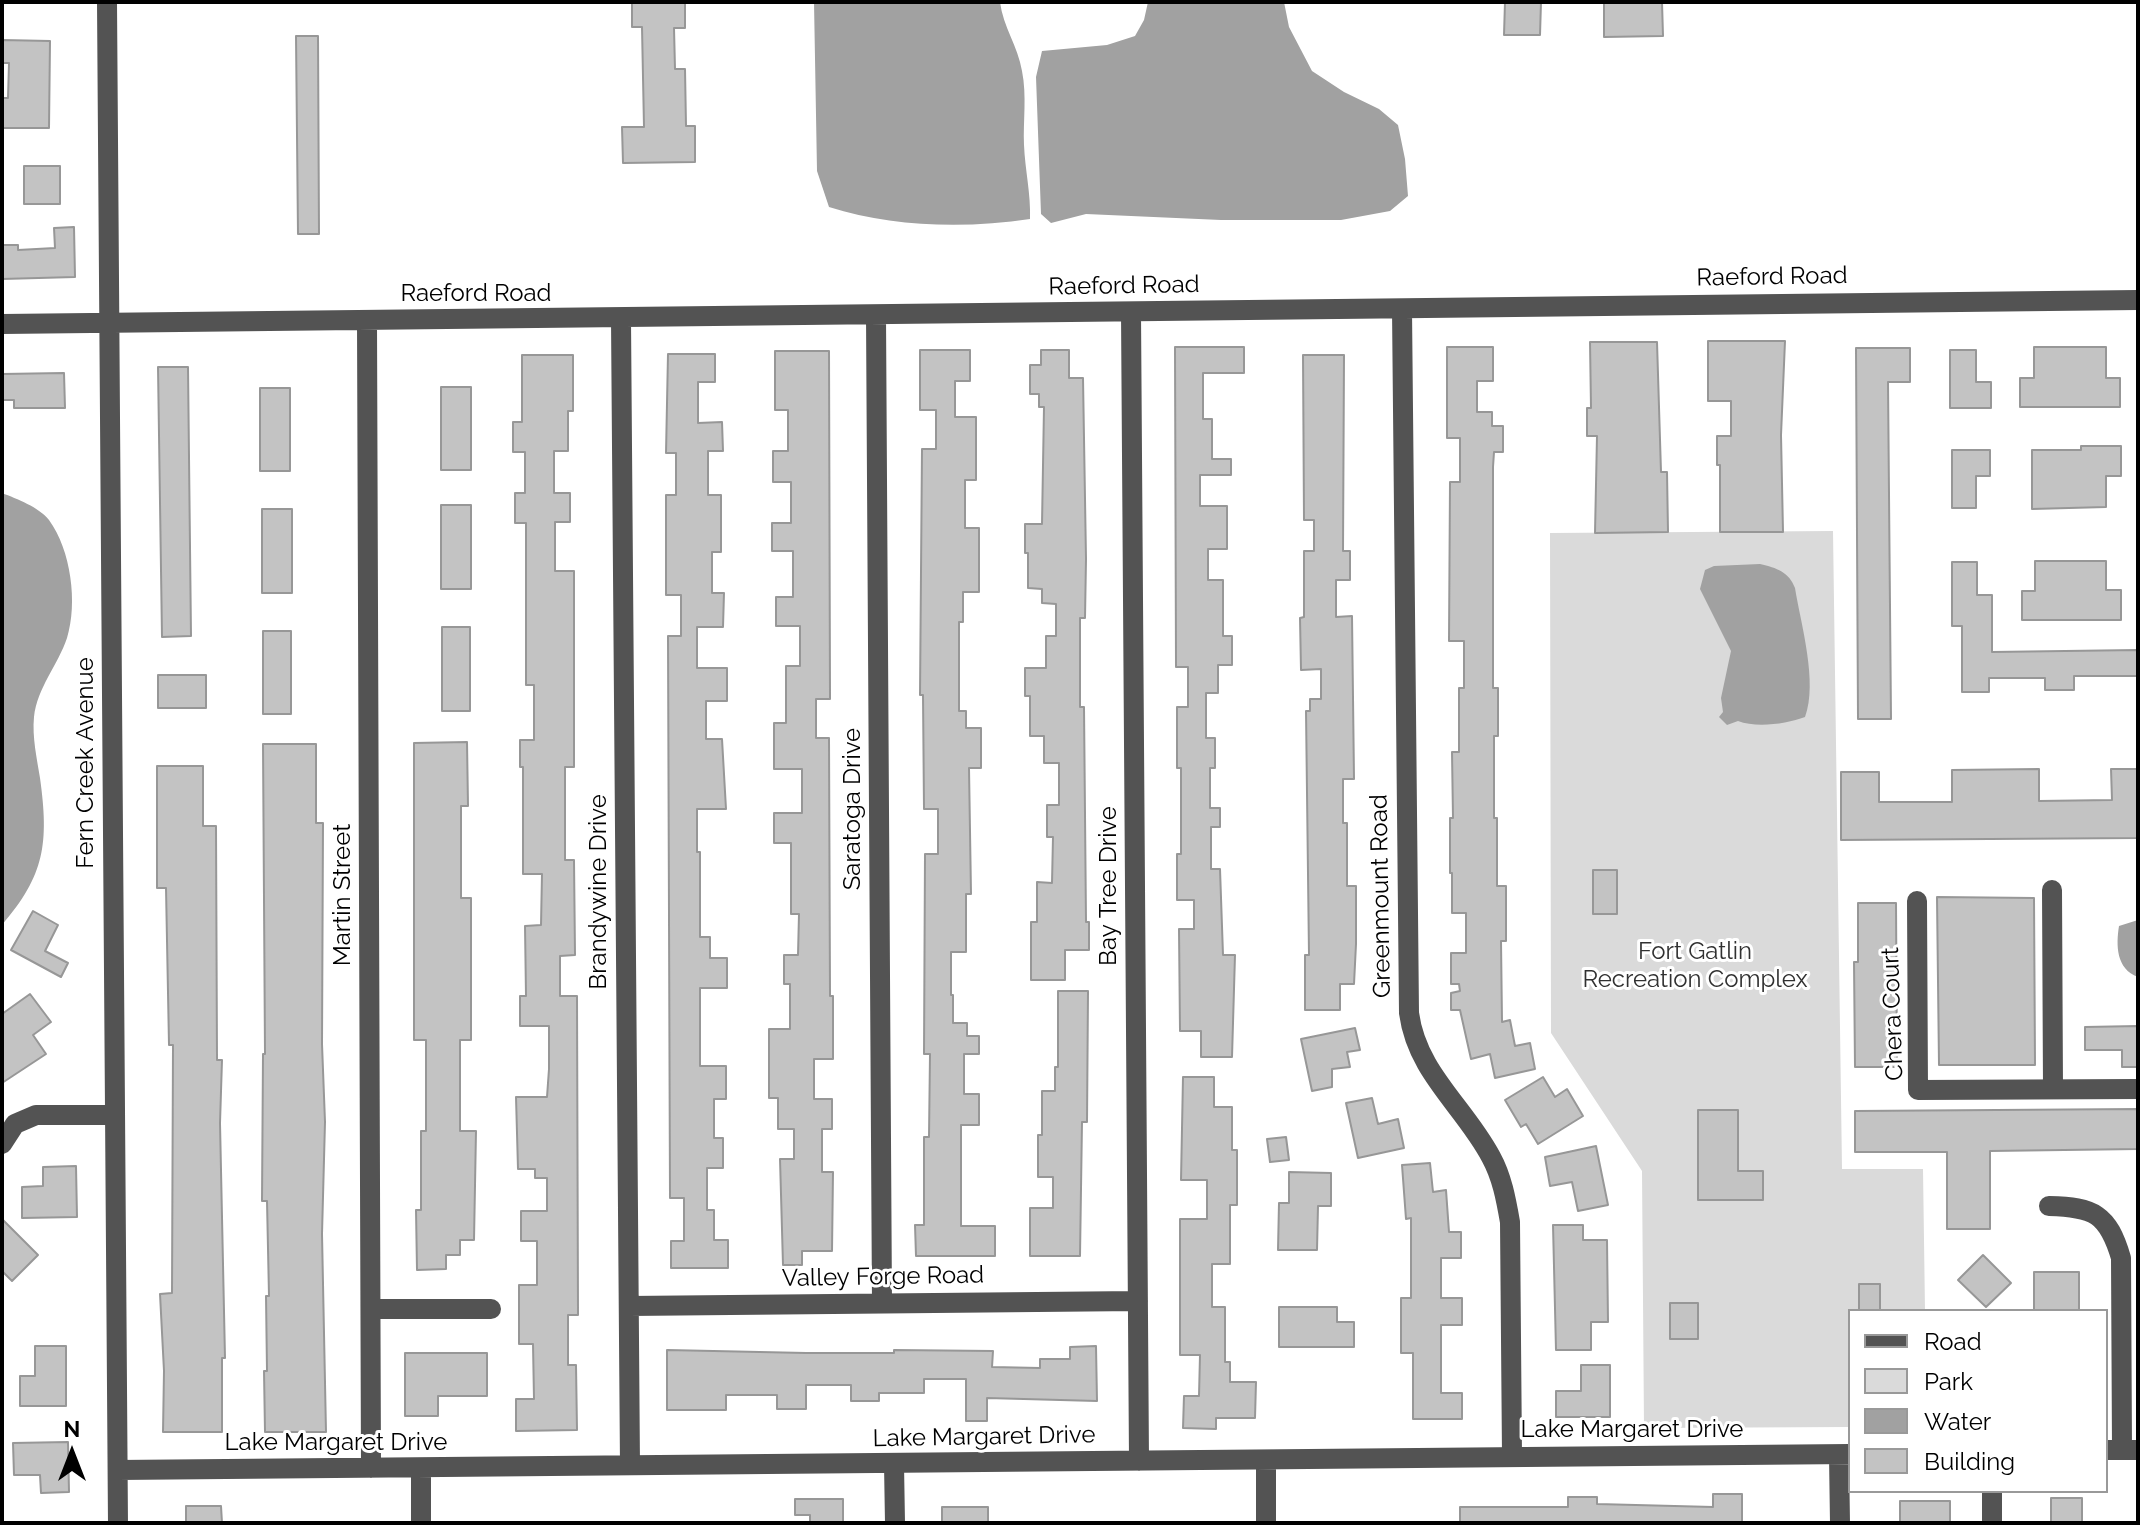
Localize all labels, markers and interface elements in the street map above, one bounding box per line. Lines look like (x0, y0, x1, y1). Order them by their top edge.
street label: Raeford Road (1696, 261, 1848, 293)
street label: Raeford Road (1048, 270, 1200, 302)
street label: Raeford Road (400, 280, 552, 308)
street label: Fern Creek Avenue (72, 657, 100, 869)
street label: Saratoga Drive (839, 728, 867, 890)
street label: Brandywine Drive (585, 794, 613, 990)
street label: Greenmount Road (1365, 794, 1397, 998)
street label: Bay Tree Drive (1095, 806, 1123, 966)
street label: Martin Street (329, 824, 357, 966)
park label: Fort Gatlin Recreation Complex (1582, 938, 1808, 994)
street label: Chera Court (1876, 947, 1910, 1081)
street label: Valley Forge Road (782, 1261, 984, 1293)
legend (1848, 1309, 2108, 1493)
text: Road (1924, 1327, 1982, 1356)
text: Park (1924, 1367, 1973, 1396)
text: Water (1924, 1407, 1991, 1436)
north arrow (32, 1413, 112, 1493)
text: N (64, 1416, 80, 1442)
street label: Lake Margaret Drive (1521, 1416, 1743, 1444)
street label: Lake Margaret Drive (872, 1421, 1096, 1453)
street label: Lake Margaret Drive (225, 1429, 447, 1457)
text: Building (1924, 1447, 2015, 1476)

